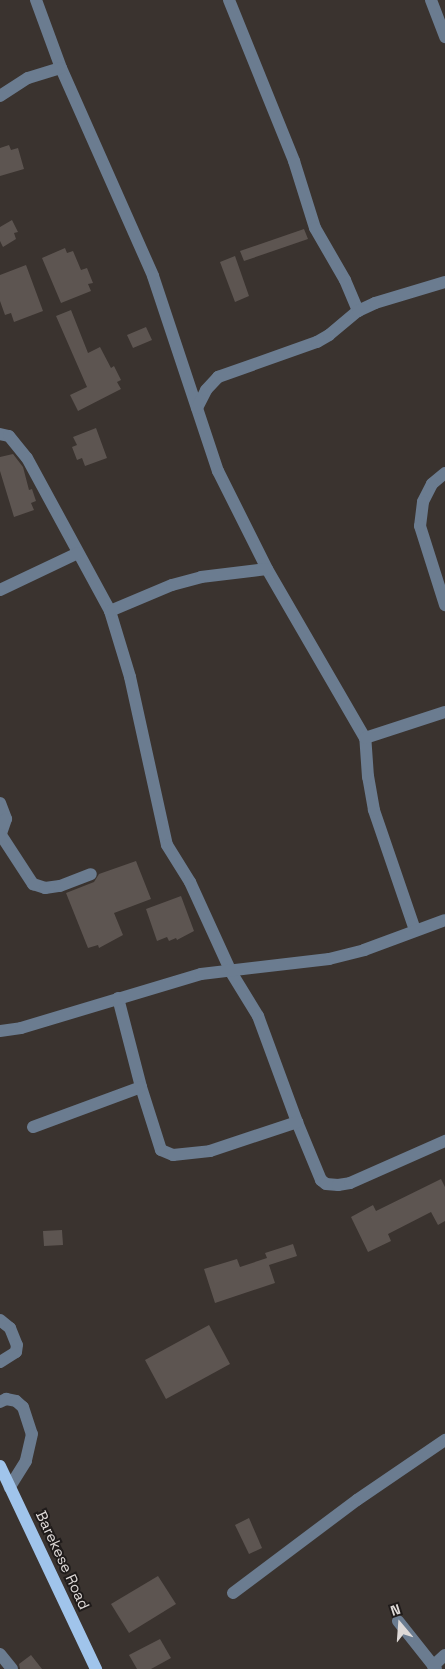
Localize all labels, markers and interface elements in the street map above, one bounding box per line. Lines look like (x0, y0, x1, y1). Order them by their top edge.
street label: Barekese Road (32, 1508, 94, 1612)
north arrow (375, 1599, 425, 1649)
text: N (388, 1600, 403, 1620)

